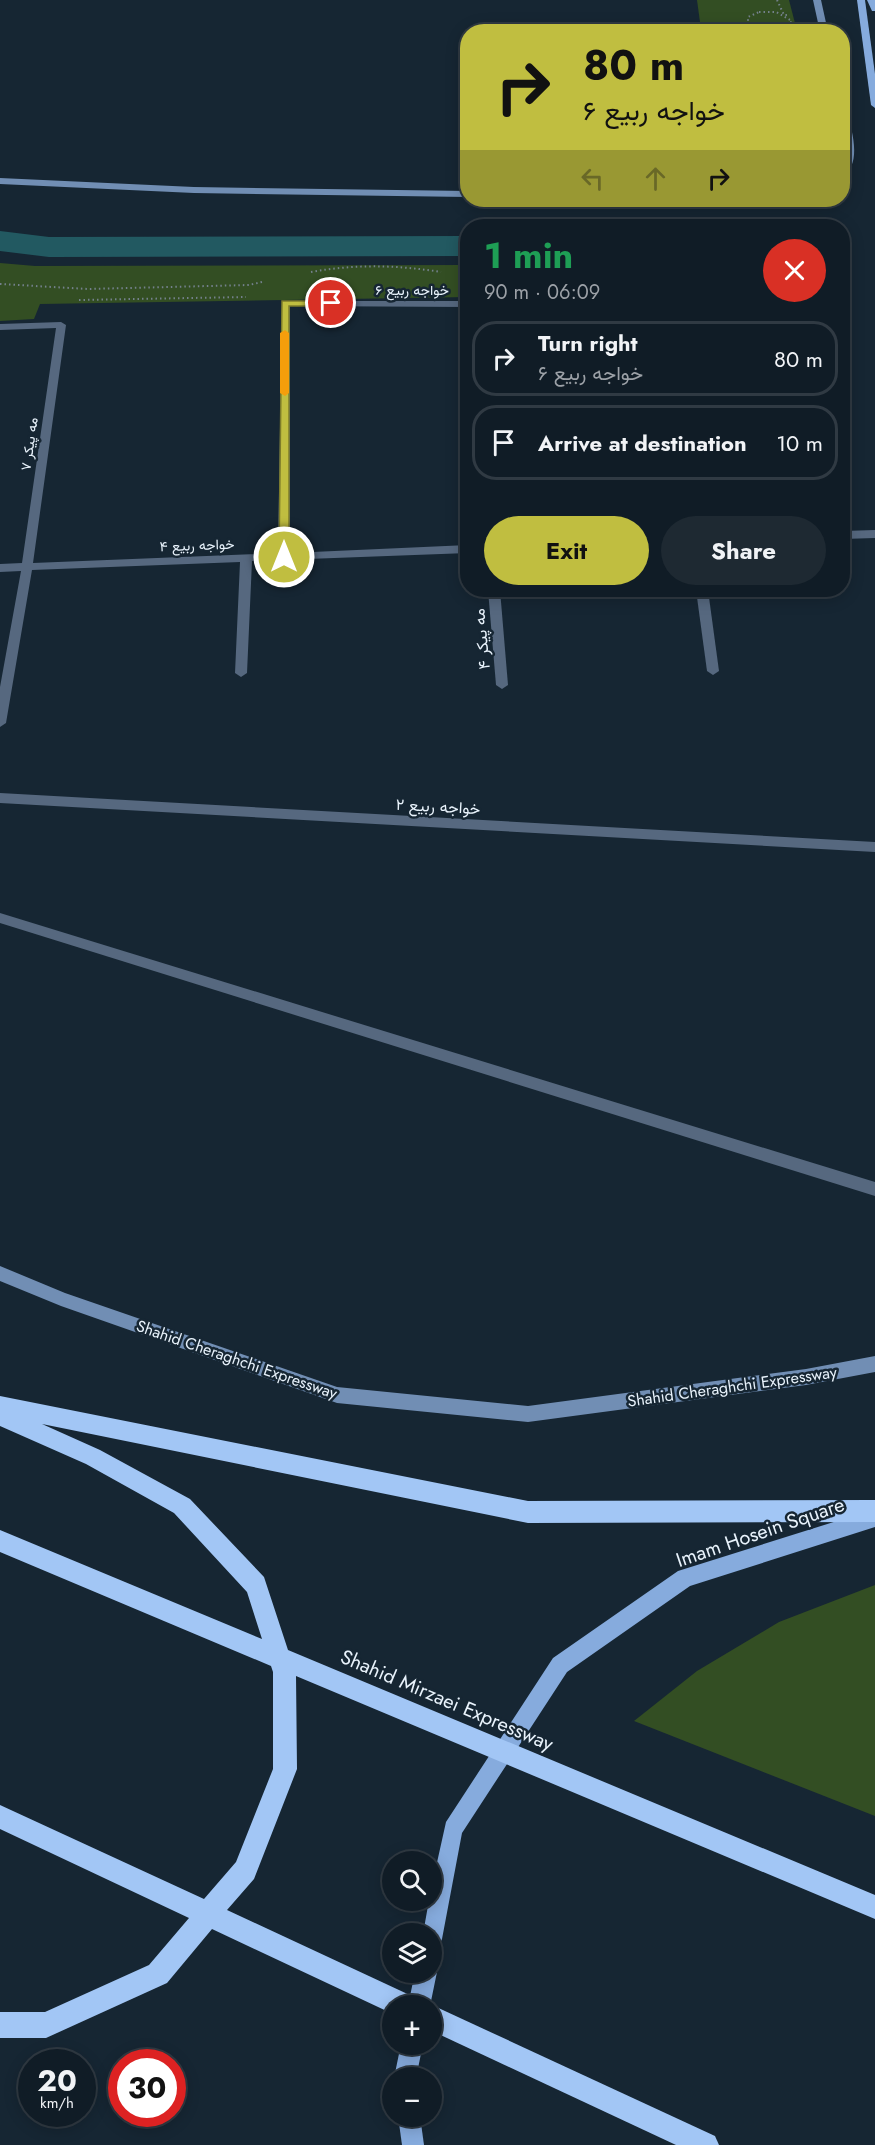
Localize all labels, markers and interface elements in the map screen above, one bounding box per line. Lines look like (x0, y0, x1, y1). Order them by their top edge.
text: 80 m (583, 35, 684, 96)
icon: right (484, 48, 562, 126)
text: خواجه ربیع ۶ (583, 91, 725, 130)
icon: left (576, 162, 609, 195)
icon: ahead (639, 162, 672, 195)
icon: right (702, 162, 735, 195)
text: 1 min (484, 229, 573, 281)
button: close (763, 239, 826, 302)
pin (305, 277, 356, 328)
text: 90 m · 06:09 (484, 278, 600, 307)
street label: خواجه ربیع ۶ (375, 280, 449, 301)
icon: arrive (314, 286, 347, 319)
text: Turn right (538, 327, 638, 359)
icon: right (487, 342, 520, 375)
text: 80 m (774, 343, 823, 375)
text: خواجه ربیع ۶ (538, 359, 643, 388)
street label: مه پیکر ۷ (15, 416, 43, 472)
icon: arrive (487, 426, 520, 459)
text: Arrive at destination (538, 427, 747, 459)
text: 10 m (776, 427, 823, 459)
button: Exit (484, 516, 649, 585)
button: Share (661, 516, 826, 585)
position arrow (252, 525, 316, 589)
street label: خواجه ربیع ۴ (159, 534, 235, 557)
street label: مه پیکر ۴ (467, 607, 496, 670)
street label: خواجه ربیع ۲ (395, 793, 481, 820)
street label: Shahid Cheraghchi Expressway (133, 1314, 341, 1405)
street label: Shahid Cheraghchi Expressway (626, 1360, 839, 1413)
street label: Imam Hosein Square (672, 1490, 848, 1575)
street label: Shahid Mirzaei Expressway (336, 1642, 558, 1759)
map controls (382, 1851, 442, 2127)
button: search (382, 1851, 442, 1911)
button: layers (382, 1923, 442, 1983)
button: + (382, 1995, 442, 2055)
speed limit sign: 30 (108, 2049, 186, 2127)
text: 20 (37, 2059, 77, 2102)
button: − (382, 2067, 442, 2127)
text: km/h (40, 2092, 74, 2114)

